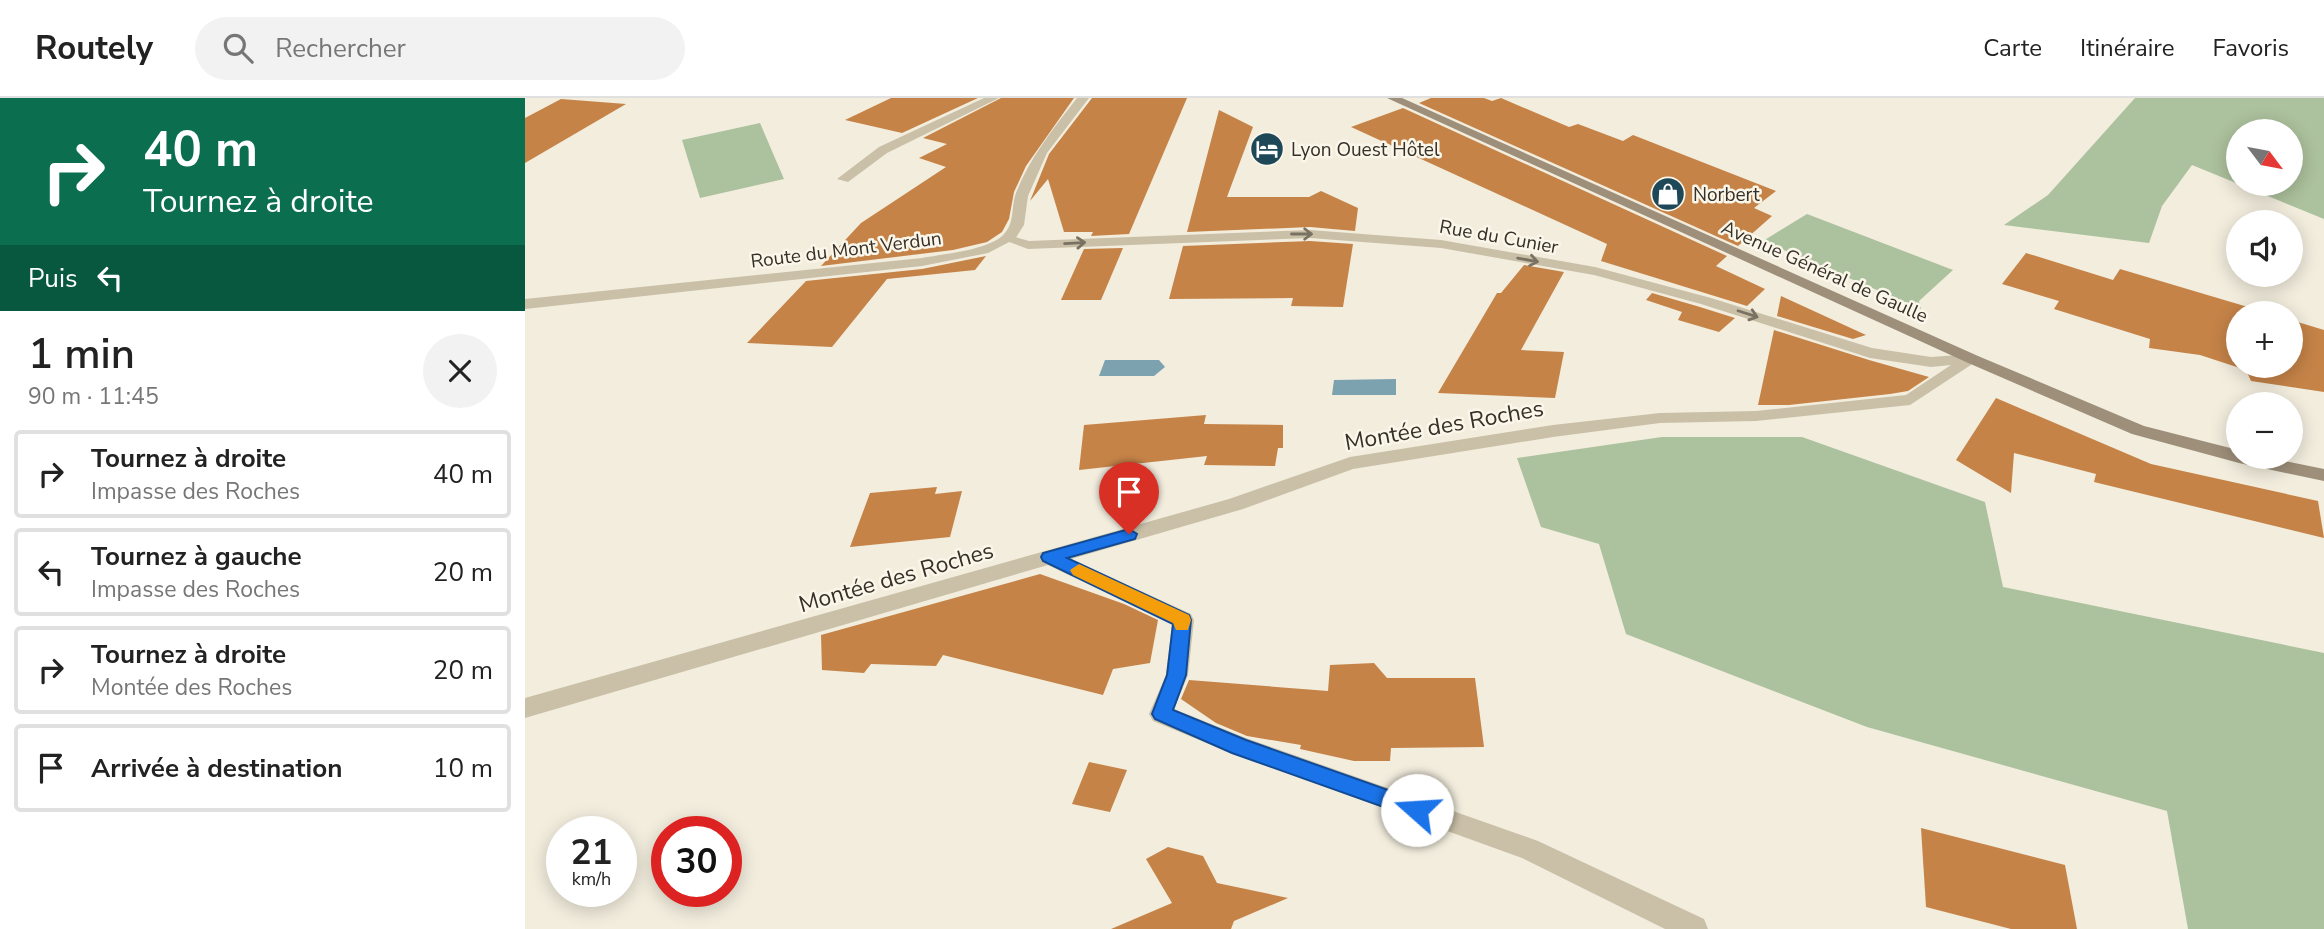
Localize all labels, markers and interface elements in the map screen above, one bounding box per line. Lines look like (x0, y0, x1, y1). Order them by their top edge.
search box (195, 17, 685, 80)
text: Routely (35, 26, 153, 71)
icon: search (219, 29, 257, 67)
text: Rechercher (275, 31, 406, 66)
text: Carte (1983, 32, 2042, 64)
text: Itinéraire (2080, 32, 2174, 64)
text: Favoris (2212, 32, 2289, 64)
text: 40 m (143, 116, 258, 183)
north arrow (2226, 119, 2303, 196)
map controls (2226, 119, 2303, 469)
icon: right (28, 126, 119, 217)
hotel icon: Lyon Ouest Hôtel (1248, 130, 1286, 168)
place label: Lyon Ouest Hôtel (1291, 137, 1440, 163)
shop icon: Norbert (1649, 175, 1687, 213)
text: Tournez à droite (143, 180, 374, 223)
place label: Norbert (1693, 182, 1760, 208)
button: sound (2226, 210, 2303, 287)
street label: Rue du Cunier (1437, 214, 1561, 260)
street label: Avenue Général de Gaulle (1717, 215, 1932, 329)
street label: Route du Mont Verdun (749, 225, 943, 275)
one-way arrow (1291, 227, 1314, 241)
one-way arrow (1063, 236, 1086, 249)
one-way arrow (1516, 253, 1539, 267)
icon: left (91, 259, 129, 297)
text: Puis (28, 261, 77, 296)
button: + (2226, 301, 2303, 378)
one-way arrow (1737, 309, 1759, 322)
text: 1 min (28, 326, 135, 383)
button: close (423, 334, 497, 408)
text: 90 m · 11:45 (28, 381, 159, 412)
button: − (2226, 392, 2303, 469)
street label: Montée des Roches (1342, 393, 1546, 458)
text: Tournez à droite (91, 441, 286, 476)
icon: right (32, 455, 70, 493)
text: 40 m (433, 457, 493, 492)
pin (1099, 462, 1159, 534)
icon: arrive (1110, 473, 1148, 511)
text: Impasse des Roches (91, 476, 300, 507)
street label: Montée des Roches (795, 535, 997, 620)
text: Tournez à gauche (91, 539, 302, 574)
icon: left (32, 553, 70, 591)
text: 20 m (433, 555, 493, 590)
text: Impasse des Roches (91, 574, 300, 605)
text: Tournez à droite (91, 637, 286, 672)
icon: right (32, 651, 70, 689)
text: 20 m (433, 653, 493, 688)
text: Montée des Roches (91, 672, 292, 703)
icon: arrive (32, 749, 70, 787)
text: Arrivée à destination (91, 751, 342, 786)
text: 10 m (433, 751, 493, 786)
position arrow (1380, 773, 1454, 847)
speed limit sign: 30 (651, 816, 742, 907)
text: 21 (570, 829, 613, 876)
text: km/h (572, 867, 611, 891)

